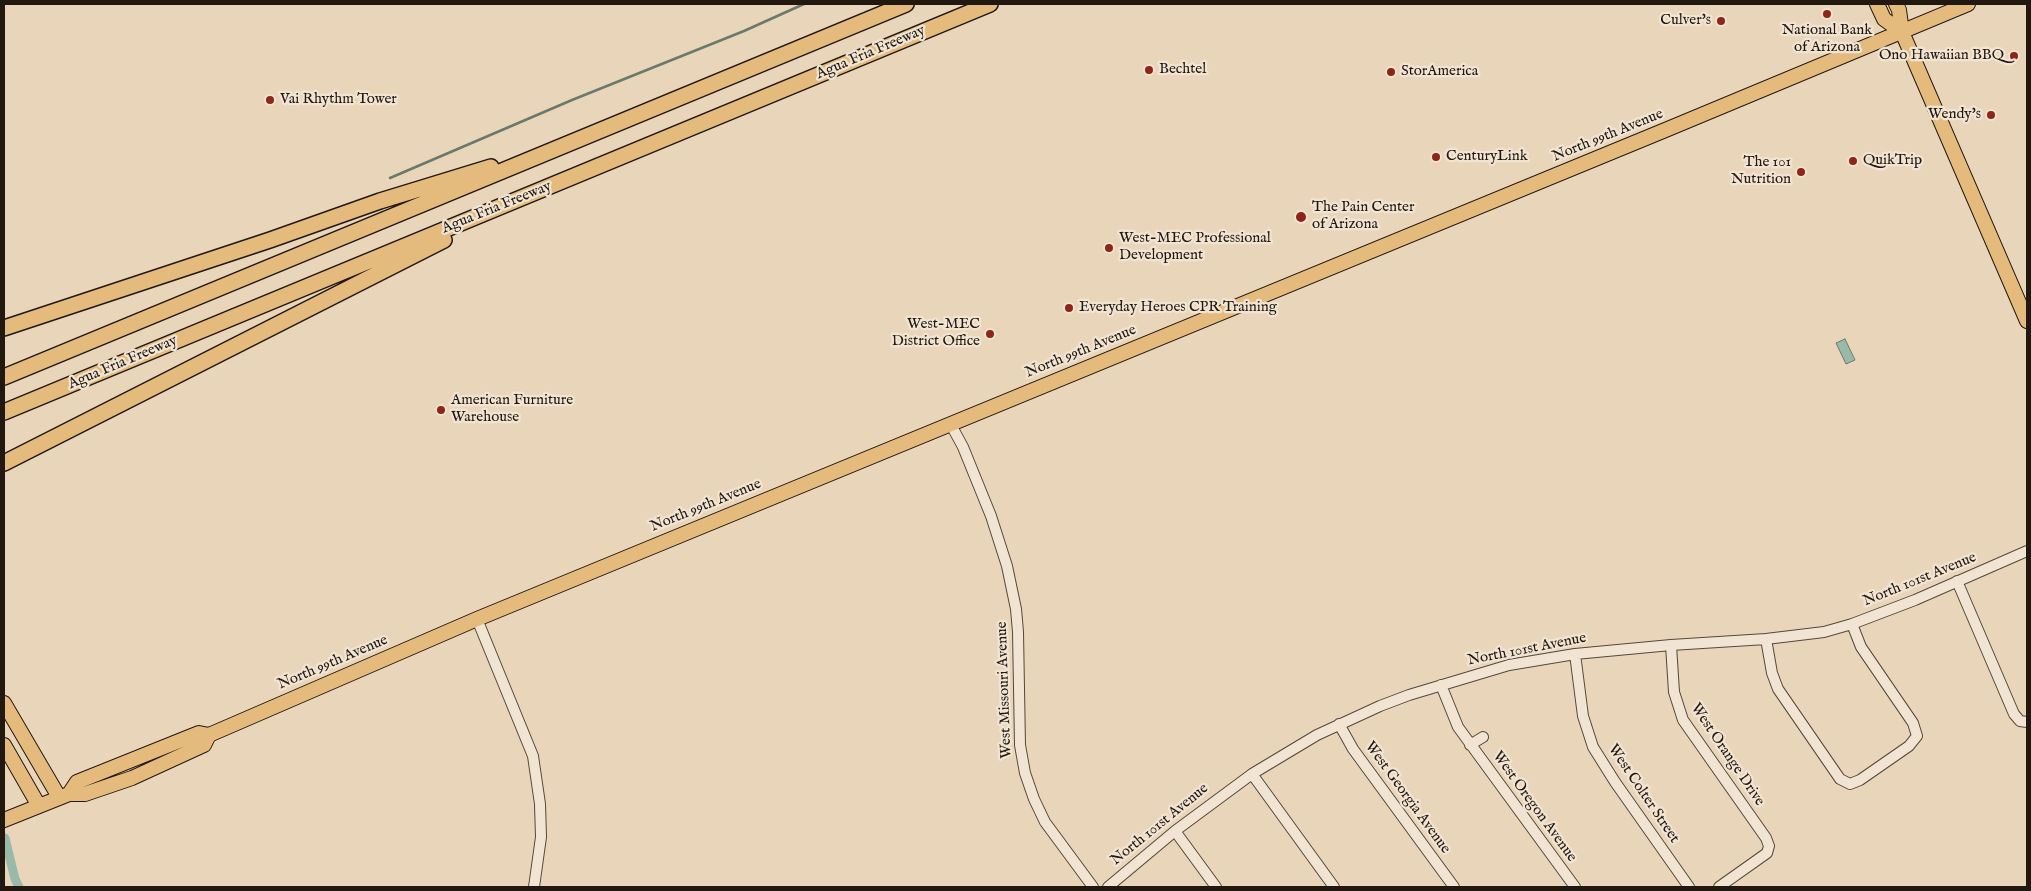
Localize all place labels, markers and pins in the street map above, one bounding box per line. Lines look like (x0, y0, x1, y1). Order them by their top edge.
marker: National Bank of Arizona (1821, 8, 1833, 20)
place label: Culver's (1660, 12, 1711, 30)
marker: Culver's (1715, 15, 1727, 27)
place label: National Bank of Arizona (1782, 22, 1872, 57)
place label: Ono Hawaiian BBQ (1879, 47, 2004, 65)
marker: Ono Hawaiian BBQ (2008, 50, 2020, 62)
place label: Bechtel (1159, 61, 1206, 79)
place label: StorAmerica (1401, 63, 1478, 81)
marker: Bechtel (1143, 64, 1155, 76)
marker: StorAmerica (1385, 66, 1397, 78)
place label: Vai Rhythm Tower (280, 91, 397, 109)
marker: Vai Rhythm Tower (264, 94, 276, 106)
place label: Wendy's (1928, 106, 1981, 124)
marker: Wendy's (1985, 109, 1997, 121)
place label: CenturyLink (1446, 148, 1528, 166)
marker: CenturyLink (1430, 151, 1442, 163)
place label: QuikTrip (1863, 152, 1922, 170)
place label: The 101 Nutrition (1731, 154, 1791, 189)
marker: QuikTrip (1847, 155, 1859, 167)
marker: The 101 Nutrition (1795, 166, 1807, 178)
place label: The Pain Center of Arizona (1312, 199, 1415, 234)
marker: The Pain Center of Arizona (1294, 210, 1308, 224)
place label: West-MEC Professional Development (1119, 230, 1271, 265)
marker: West-MEC Professional Development (1103, 242, 1115, 254)
place label: Everyday Heroes CPR Training (1079, 299, 1277, 317)
marker: Everyday Heroes CPR Training (1063, 302, 1075, 314)
place label: West-MEC District Office (892, 316, 980, 351)
marker: West-MEC District Office (984, 328, 996, 340)
place label: American Furniture Warehouse (451, 392, 573, 427)
marker: American Furniture Warehouse (435, 404, 447, 416)

